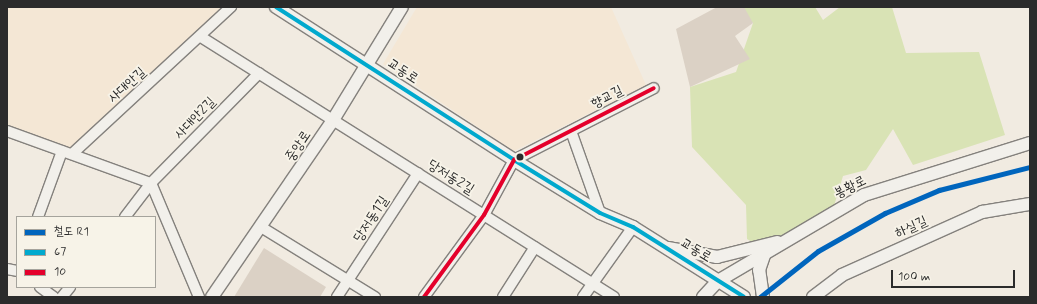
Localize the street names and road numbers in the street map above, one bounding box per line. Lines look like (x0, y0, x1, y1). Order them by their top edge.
street label: 교동로 (384, 55, 422, 87)
street label: 사대안길 (105, 64, 149, 106)
street label: 향교길 (588, 82, 626, 112)
street label: 사대안2길 (171, 93, 219, 143)
street label: 중앙로 (282, 127, 314, 165)
street label: 당저동2길 (425, 156, 477, 198)
street label: 봉황로 (831, 172, 869, 202)
street label: 당저동1길 (350, 193, 392, 245)
street label: 하실길 (892, 212, 930, 242)
street label: 교동로 (677, 234, 715, 266)

